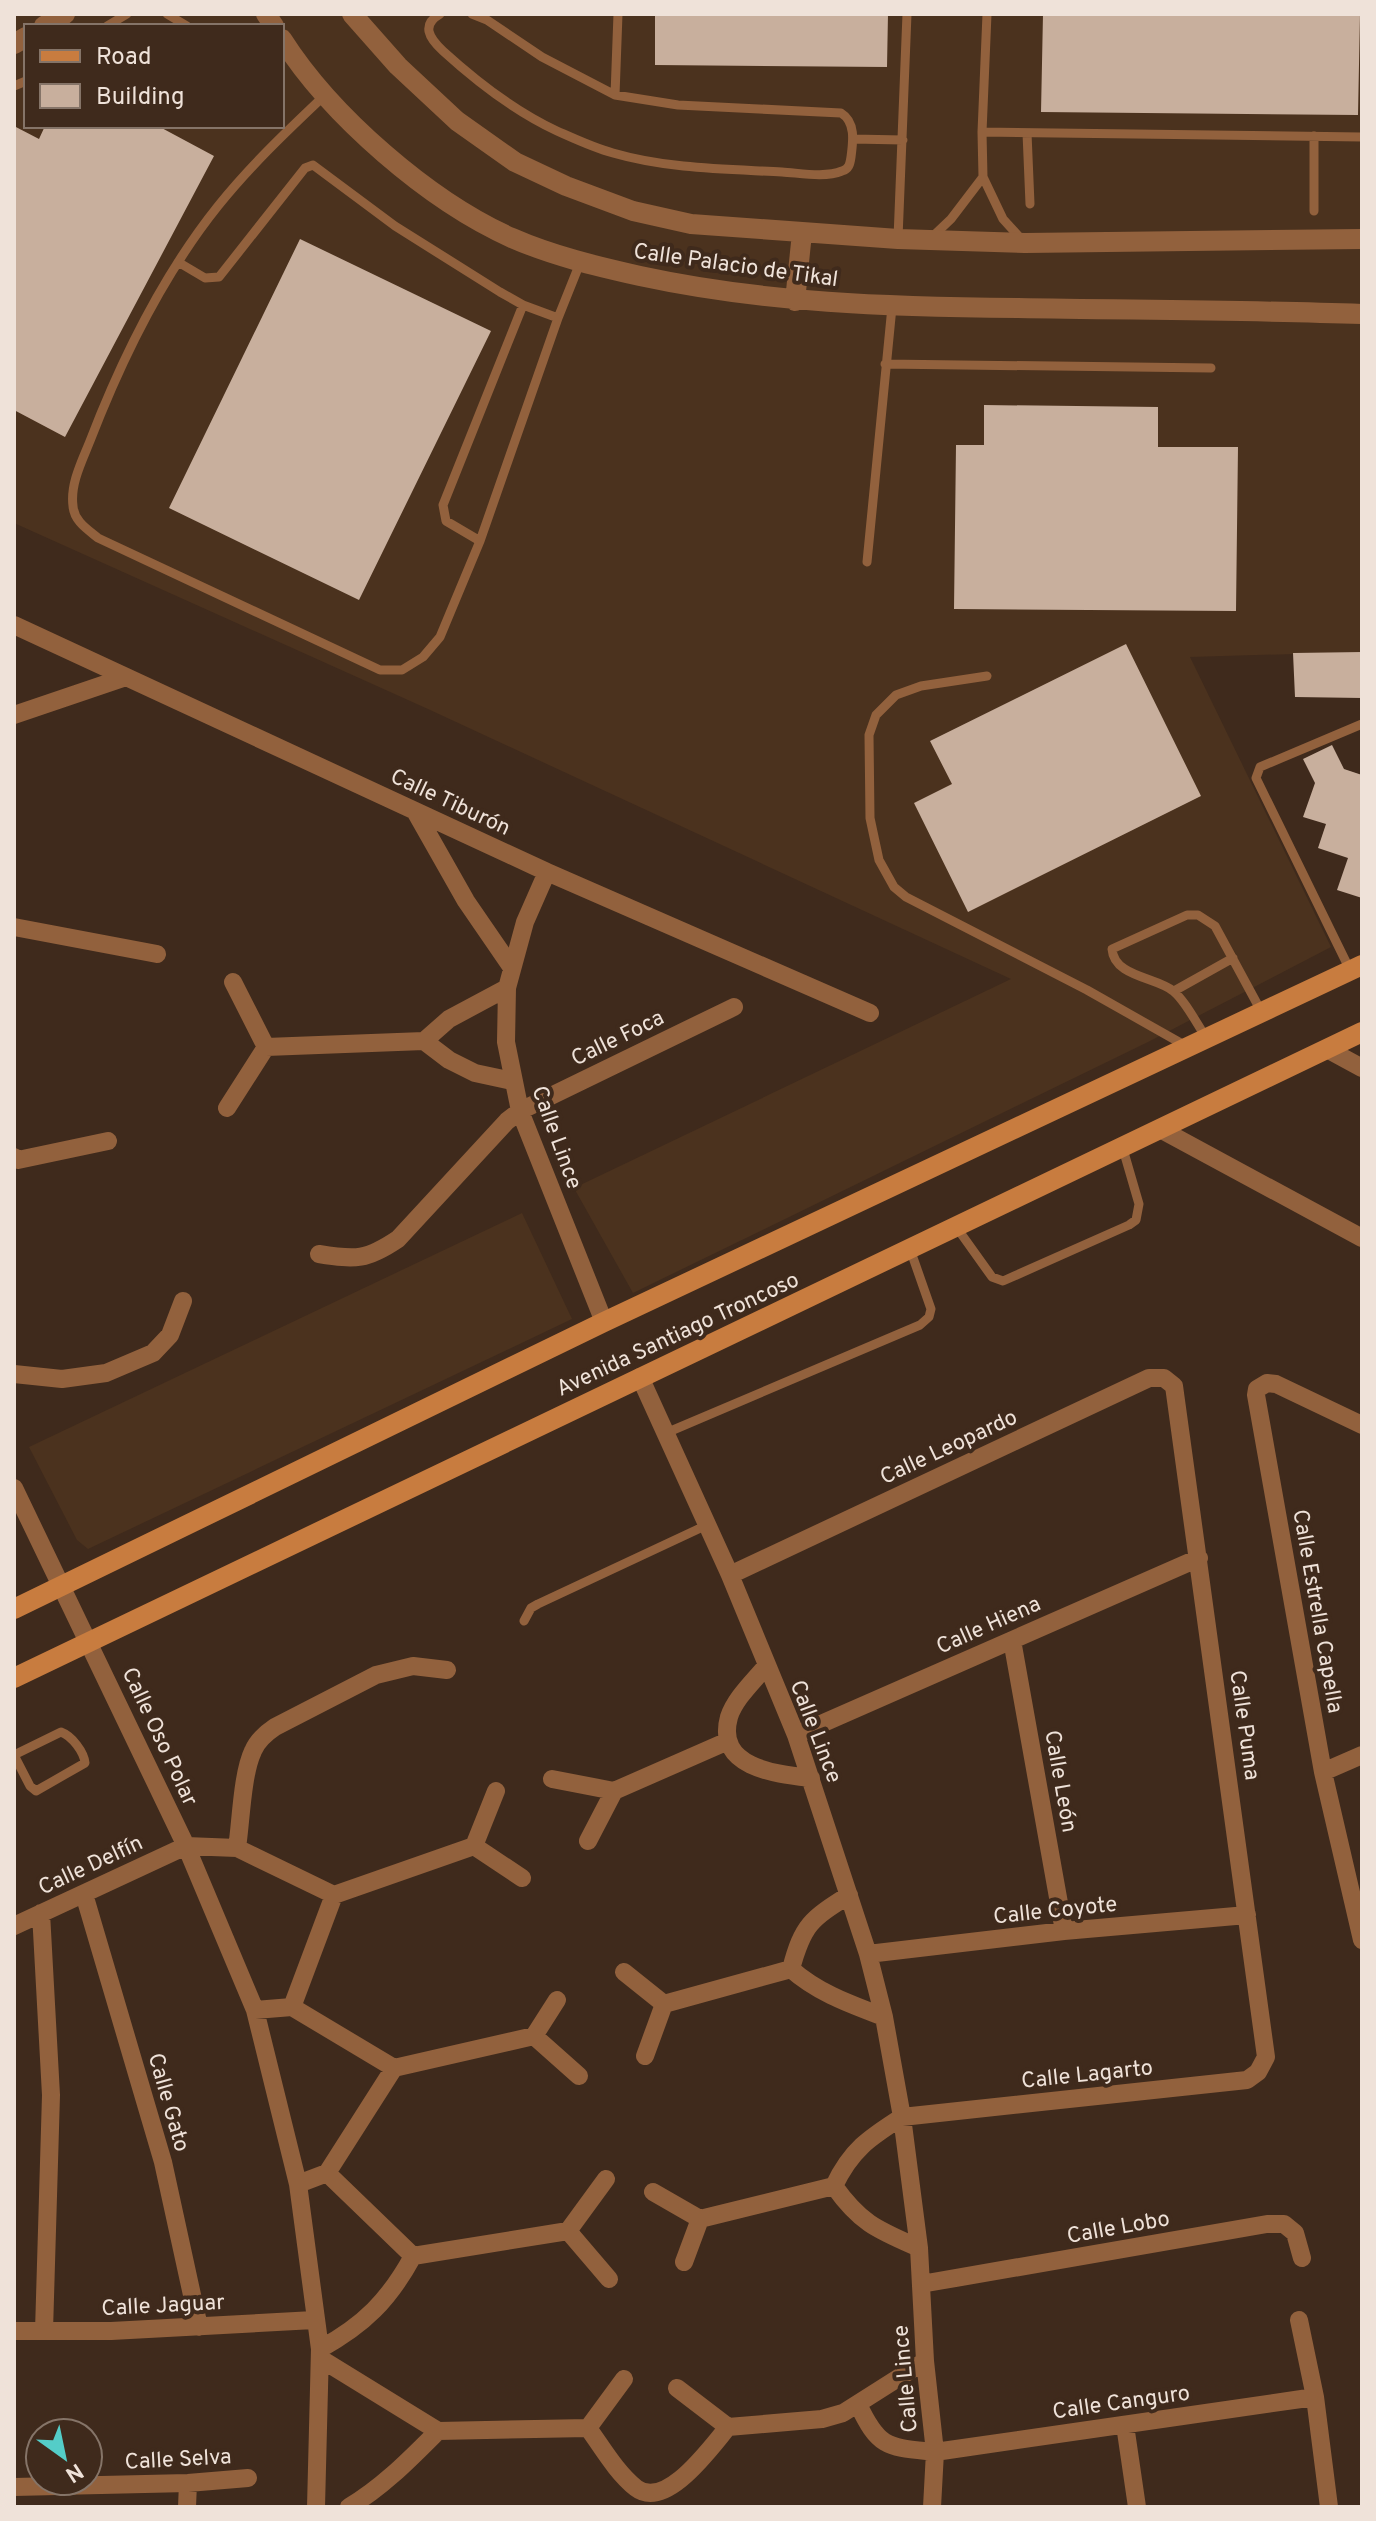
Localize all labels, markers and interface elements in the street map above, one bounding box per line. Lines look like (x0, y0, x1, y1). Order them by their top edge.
legend (24, 24, 284, 128)
text: Road (96, 43, 152, 73)
text: Building (96, 83, 185, 113)
street label: Calle Palacio de Tikal (632, 239, 840, 294)
street label: Calle Tiburón (386, 764, 514, 843)
street label: Calle Foca (567, 1005, 669, 1073)
street label: Calle Lince (525, 1083, 587, 1193)
street label: Avenida Santiago Troncoso (552, 1267, 804, 1403)
street label: Calle Leopardo (876, 1405, 1022, 1492)
street label: Calle Estrella Capella (1285, 1507, 1348, 1716)
street label: Calle Hiena (933, 1591, 1045, 1661)
street label: Calle Oso Polar (115, 1663, 203, 1811)
street label: Calle Puma (1222, 1669, 1265, 1782)
street label: Calle Lince (783, 1677, 847, 1787)
street label: Calle León (1037, 1728, 1082, 1835)
street label: Calle Delfín (35, 1830, 148, 1902)
street label: Calle Coyote (992, 1892, 1119, 1931)
street label: Calle Gato (141, 2050, 195, 2155)
street label: Calle Lagarto (1020, 2055, 1154, 2096)
street label: Calle Lobo (1065, 2206, 1172, 2251)
street label: Calle Jaguar (101, 2290, 226, 2323)
street label: Calle Lince (888, 2324, 925, 2434)
street label: Calle Canguro (1051, 2380, 1192, 2426)
north arrow (24, 2417, 104, 2497)
street label: Calle Selva (124, 2444, 232, 2477)
text: N (60, 2456, 88, 2487)

